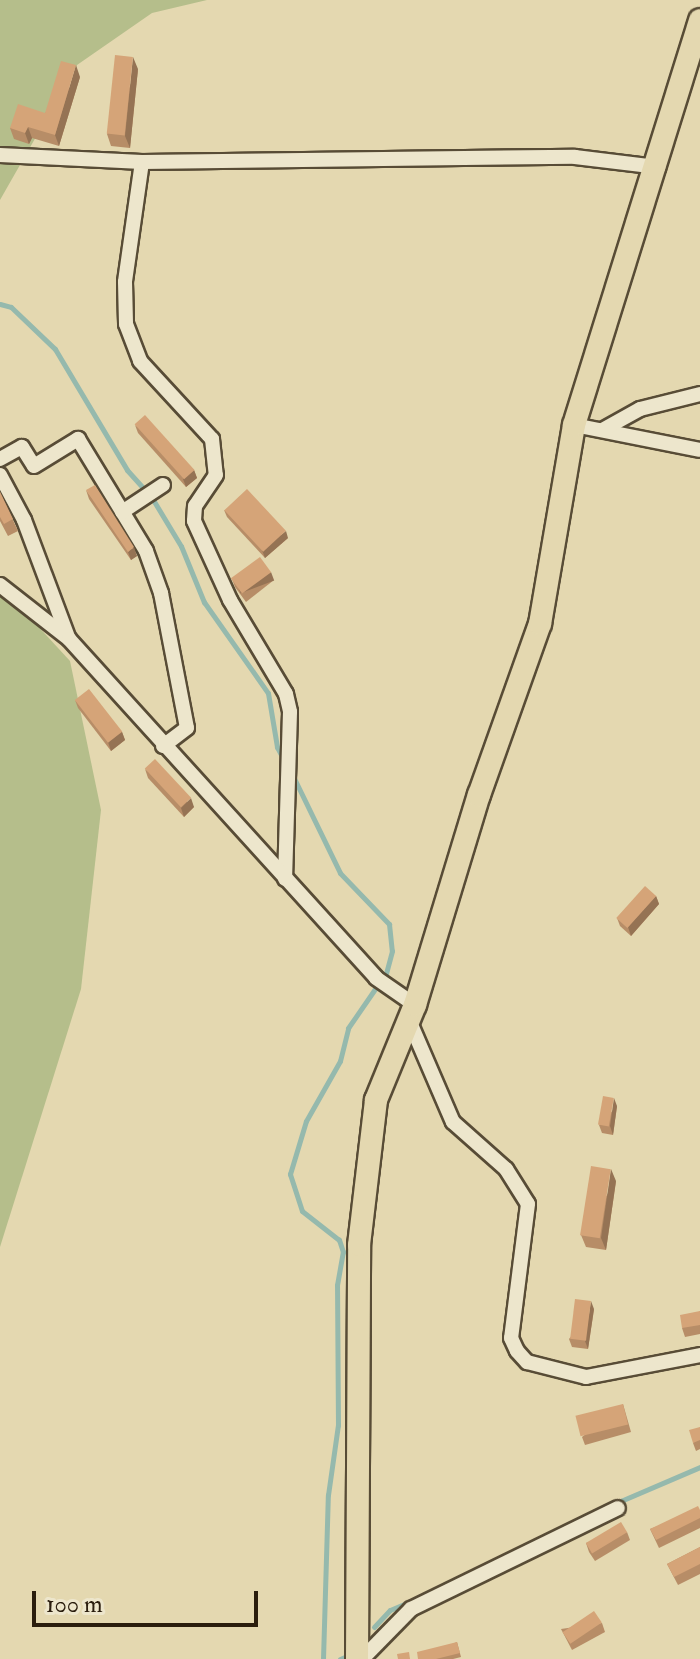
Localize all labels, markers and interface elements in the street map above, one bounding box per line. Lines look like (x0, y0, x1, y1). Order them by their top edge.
scale bar (36, 1575, 262, 1625)
text: 100 m (46, 1589, 103, 1620)

